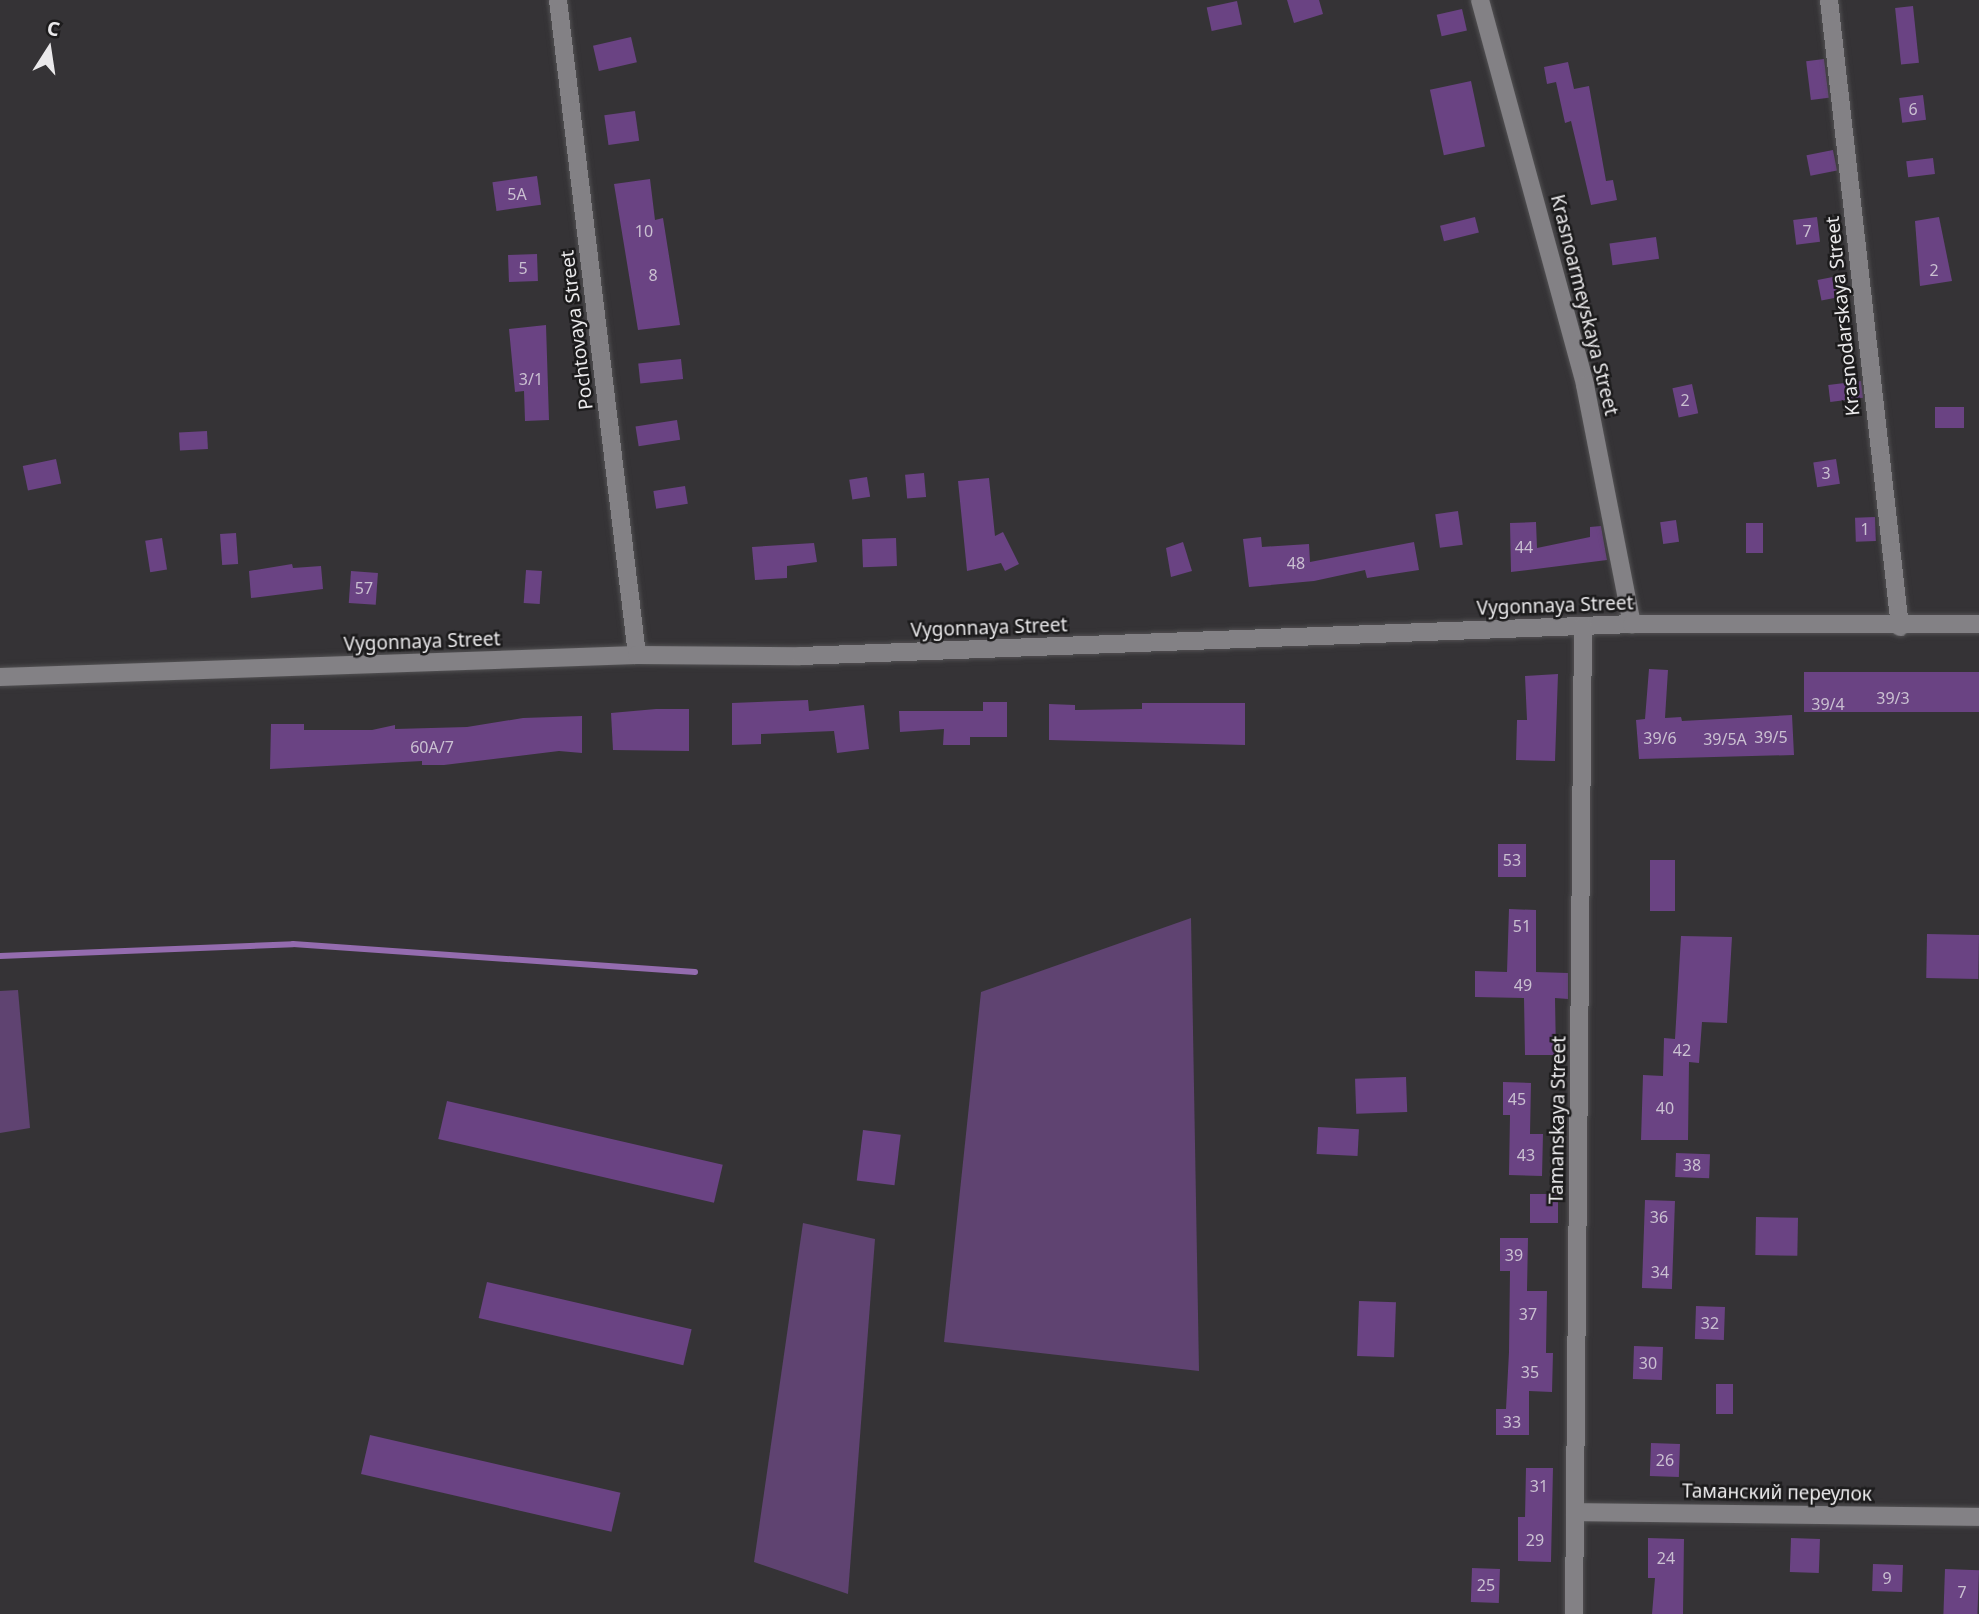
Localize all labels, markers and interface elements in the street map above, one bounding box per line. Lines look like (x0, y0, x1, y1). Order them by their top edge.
north arrow (14, 14, 84, 84)
text: С (45, 14, 62, 42)
house number: 6 (1908, 99, 1918, 119)
house number: 5А (507, 184, 527, 204)
street label: Krasnoarmeyskaya Street (1546, 192, 1622, 418)
street label: Krasnodarskaya Street (1821, 215, 1865, 417)
house number: 10 (635, 221, 653, 241)
house number: 7 (1802, 221, 1812, 241)
street label: Pochtovaya Street (556, 249, 598, 411)
house number: 5 (518, 258, 528, 278)
house number: 2 (1929, 260, 1939, 280)
house number: 8 (648, 265, 658, 285)
house number: 3/1 (519, 369, 543, 389)
house number: 2 (1680, 390, 1690, 410)
house number: 3 (1821, 463, 1831, 483)
house number: 1 (1860, 519, 1870, 539)
house number: 44 (1515, 537, 1533, 557)
house number: 48 (1287, 553, 1305, 573)
house number: 57 (355, 578, 373, 598)
street label: Vygonnaya Street (1476, 592, 1634, 620)
street label: Vygonnaya Street (910, 614, 1068, 642)
street label: Vygonnaya Street (343, 628, 501, 656)
house number: 39/3 (1876, 688, 1910, 708)
house number: 39/4 (1811, 694, 1845, 714)
house number: 39/5 (1754, 727, 1788, 747)
house number: 39/6 (1643, 728, 1677, 748)
house number: 39/5А (1703, 729, 1747, 749)
house number: 60А/7 (410, 737, 454, 757)
house number: 53 (1503, 850, 1521, 870)
house number: 51 (1513, 916, 1531, 936)
house number: 49 (1514, 975, 1532, 995)
street label: Tamanskaya Street (1545, 1036, 1571, 1204)
house number: 42 (1673, 1040, 1691, 1060)
house number: 45 (1508, 1089, 1526, 1109)
house number: 40 (1656, 1098, 1674, 1118)
house number: 43 (1517, 1145, 1535, 1165)
house number: 38 (1683, 1155, 1701, 1175)
house number: 36 (1650, 1207, 1668, 1227)
house number: 39 (1505, 1245, 1523, 1265)
house number: 34 (1651, 1262, 1669, 1282)
house number: 37 (1519, 1304, 1537, 1324)
house number: 32 (1701, 1313, 1719, 1333)
house number: 30 (1639, 1353, 1657, 1373)
house number: 35 (1521, 1362, 1539, 1382)
house number: 33 (1503, 1412, 1521, 1432)
house number: 26 (1656, 1450, 1674, 1470)
house number: 31 (1530, 1476, 1548, 1496)
street label: Таманский переулок (1682, 1480, 1872, 1506)
house number: 29 (1526, 1530, 1544, 1550)
house number: 24 (1657, 1548, 1675, 1568)
house number: 9 (1882, 1568, 1892, 1588)
house number: 25 (1477, 1575, 1495, 1595)
house number: 7 (1957, 1582, 1967, 1602)

